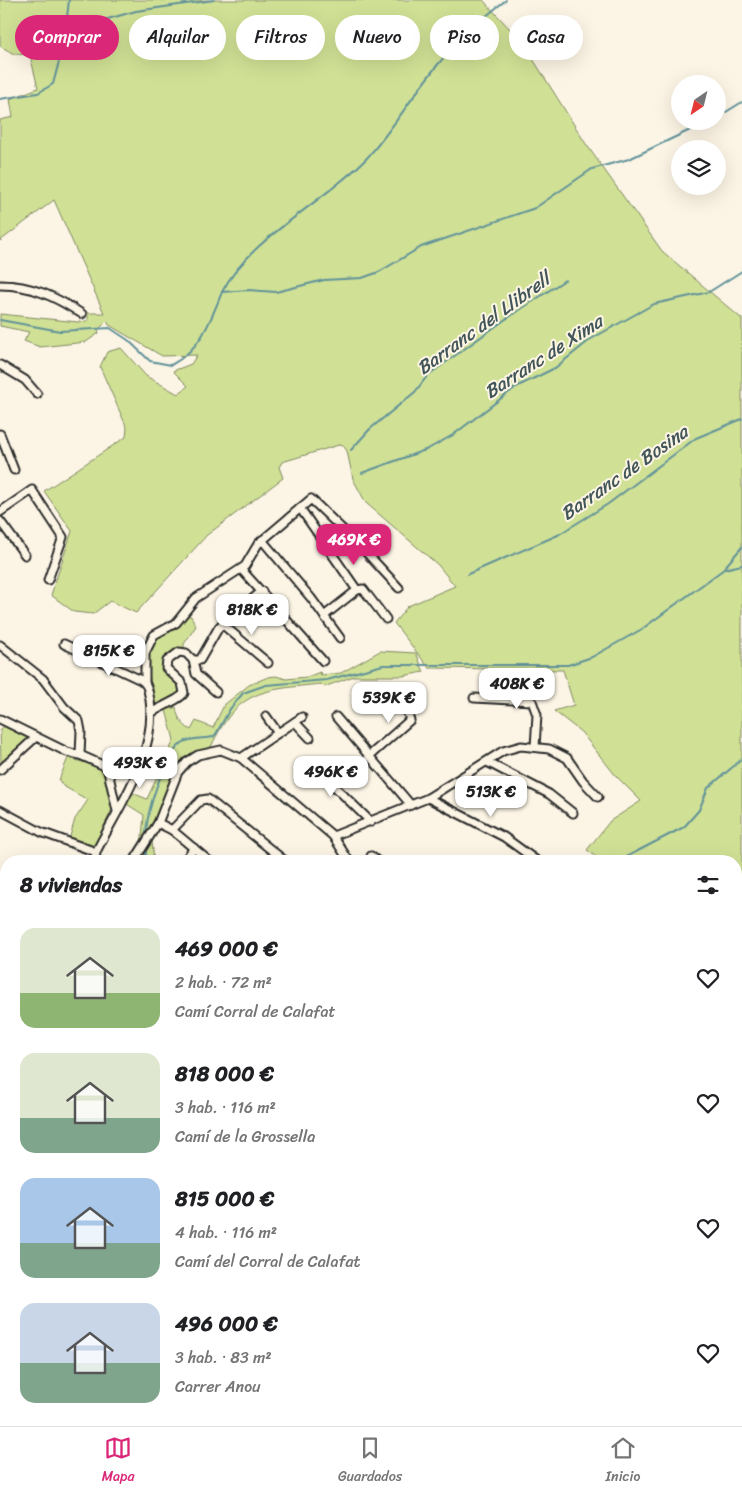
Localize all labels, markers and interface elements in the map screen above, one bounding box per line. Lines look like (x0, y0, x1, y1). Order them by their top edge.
chip: Comprar (15, 15, 119, 60)
chip: Alquilar (129, 15, 226, 60)
chip: Filtros (236, 15, 325, 60)
chip: Nuevo (335, 15, 420, 60)
chip: Piso (430, 15, 499, 60)
chip: Casa (509, 15, 583, 60)
north arrow (671, 75, 726, 130)
map controls (671, 75, 726, 195)
button: layers (671, 140, 726, 195)
water label: Barranc del Llibrell (409, 261, 561, 383)
water label: Barranc de Xima (477, 304, 611, 407)
water label: Barranc de Bosina (553, 415, 696, 529)
pin: 469K € (313, 524, 395, 566)
text: 469K € (327, 525, 381, 554)
pin: 818K € (211, 594, 293, 636)
text: 818K € (227, 595, 277, 624)
pin: 815K € (68, 634, 150, 677)
text: 815K € (84, 636, 134, 665)
pin: 408K € (476, 668, 558, 710)
text: 408K € (490, 669, 544, 698)
pin: 539K € (348, 682, 430, 724)
text: 539K € (363, 683, 415, 712)
pin: 493K € (99, 746, 181, 789)
text: 493K € (113, 748, 167, 777)
pin: 496K € (290, 756, 372, 798)
text: 496K € (304, 757, 358, 786)
pin: 513K € (450, 776, 532, 818)
text: 513K € (466, 777, 516, 806)
text: 8 viviendas (20, 866, 122, 904)
icon: filters (694, 871, 722, 899)
text: 469 000 € (175, 930, 278, 968)
icon: home (60, 948, 120, 1008)
icon: heart (694, 964, 722, 992)
text: 2 hab. · 72 m² (175, 968, 272, 997)
text: Camí Corral de Calafat (175, 997, 335, 1026)
text: 818 000 € (175, 1055, 274, 1093)
icon: home (60, 1073, 120, 1133)
icon: heart (694, 1089, 722, 1117)
text: 3 hab. · 116 m² (175, 1093, 276, 1122)
text: Camí de la Grossella (175, 1122, 315, 1151)
text: 815 000 € (175, 1180, 274, 1218)
icon: home (60, 1198, 120, 1258)
icon: heart (694, 1214, 722, 1242)
text: 4 hab. · 116 m² (175, 1218, 277, 1247)
text: Camí del Corral de Calafat (175, 1247, 360, 1276)
text: 496 000 € (175, 1305, 278, 1343)
icon: home (60, 1323, 120, 1383)
icon: heart (694, 1339, 722, 1367)
text: 3 hab. · 83 m² (175, 1343, 272, 1372)
text: Carrer Anou (175, 1372, 261, 1401)
tab: Mapa (102, 1434, 135, 1489)
tab: Guardados (338, 1434, 402, 1489)
tab: Inicio (606, 1434, 640, 1489)

